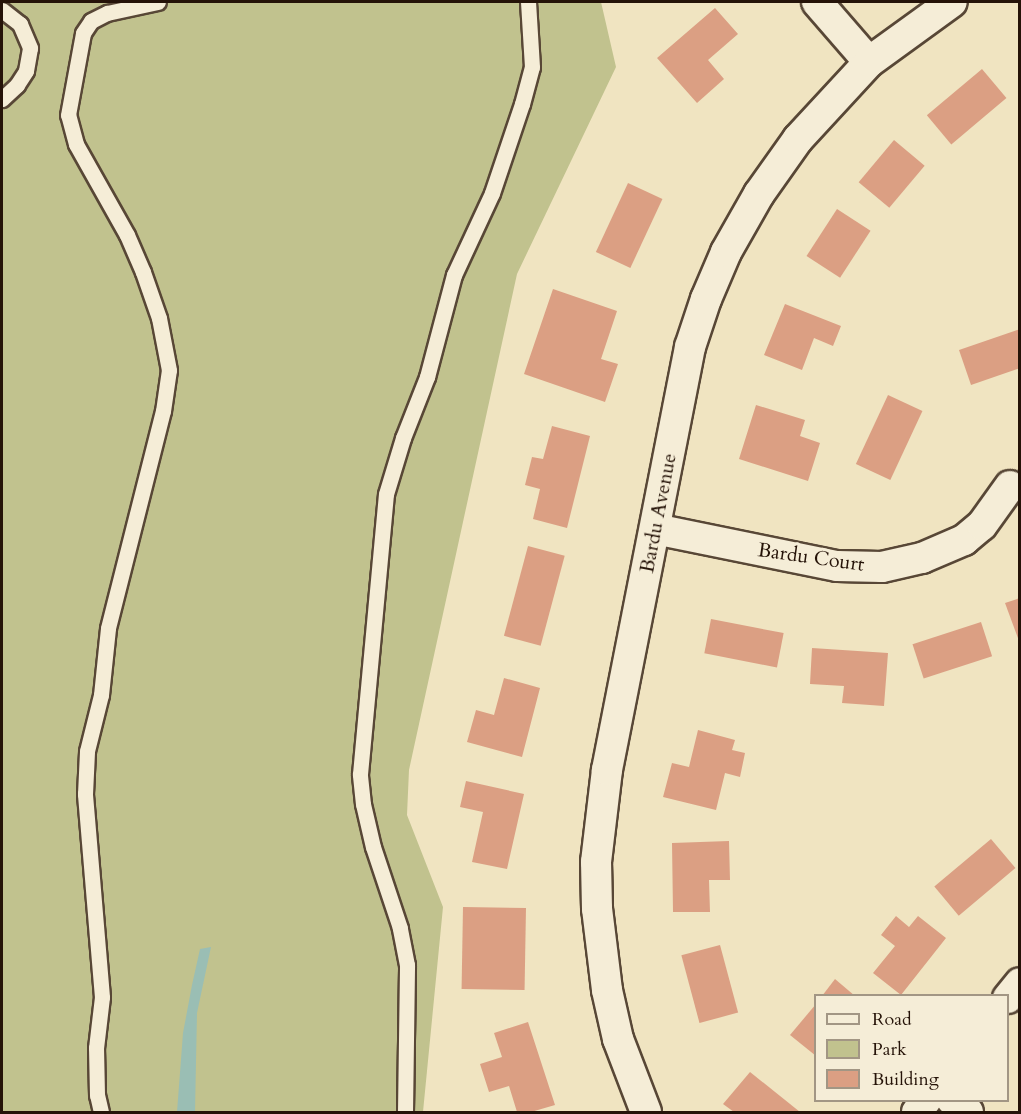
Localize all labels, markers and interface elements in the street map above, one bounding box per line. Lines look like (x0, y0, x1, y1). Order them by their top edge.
street label: Bardu Avenue (635, 451, 681, 575)
street label: Bardu Court (756, 538, 866, 576)
legend (814, 994, 1009, 1102)
text: Road (872, 1007, 912, 1032)
text: Park (872, 1037, 907, 1062)
text: Building (872, 1067, 939, 1092)

